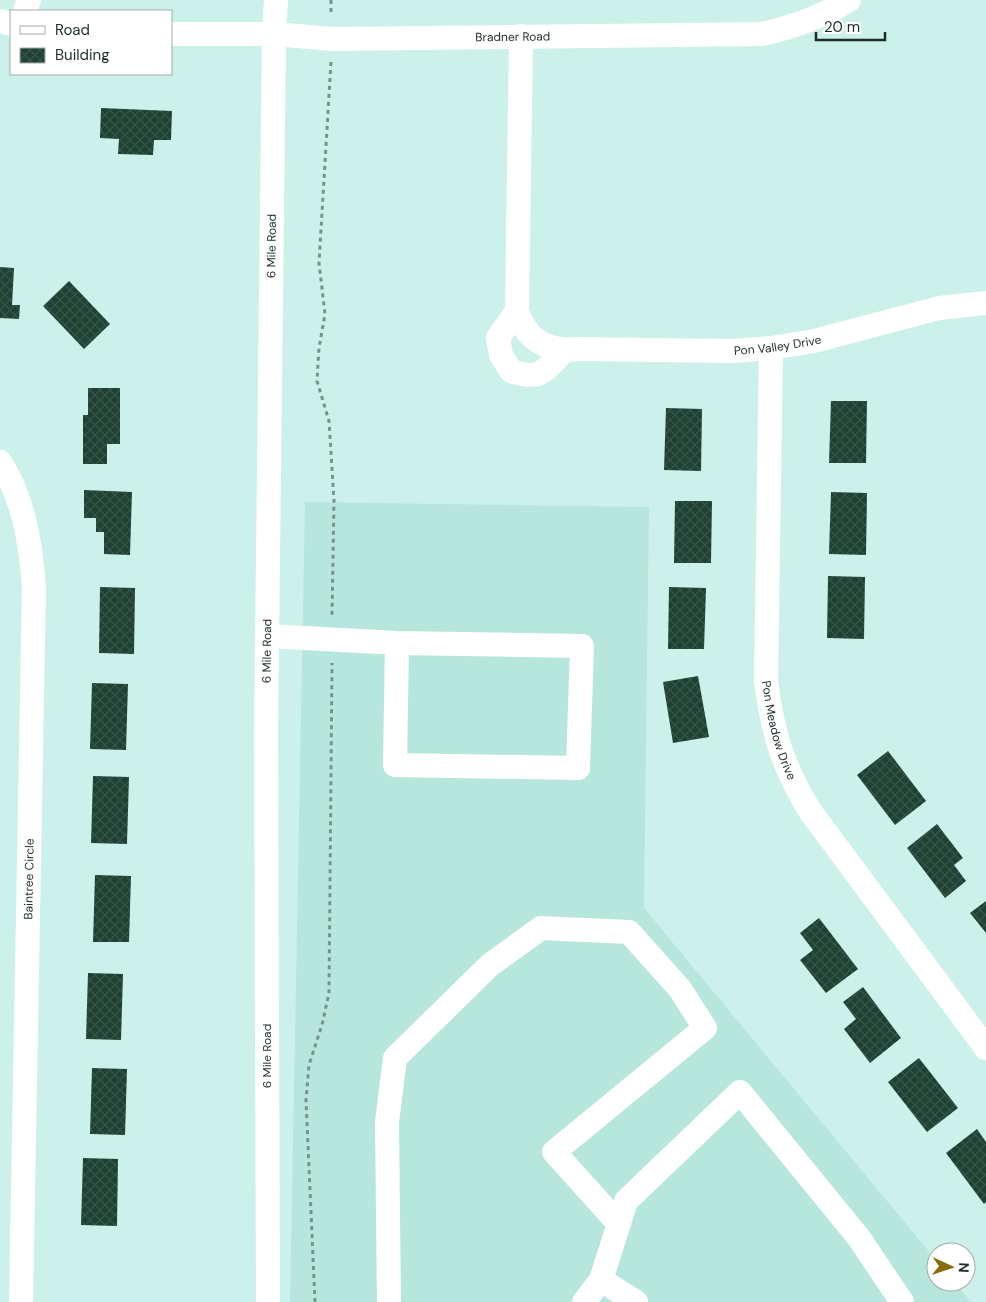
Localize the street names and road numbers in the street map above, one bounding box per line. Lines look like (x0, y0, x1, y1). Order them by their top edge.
street label: Bradner Road (475, 28, 550, 45)
street label: 6 Mile Road (263, 214, 280, 278)
street label: Pon Valley Drive (733, 331, 823, 359)
street label: 6 Mile Road (259, 619, 275, 683)
street label: Pon Meadow Drive (758, 680, 800, 783)
street label: Baintree Circle (20, 838, 38, 920)
street label: 6 Mile Road (259, 1024, 275, 1088)

